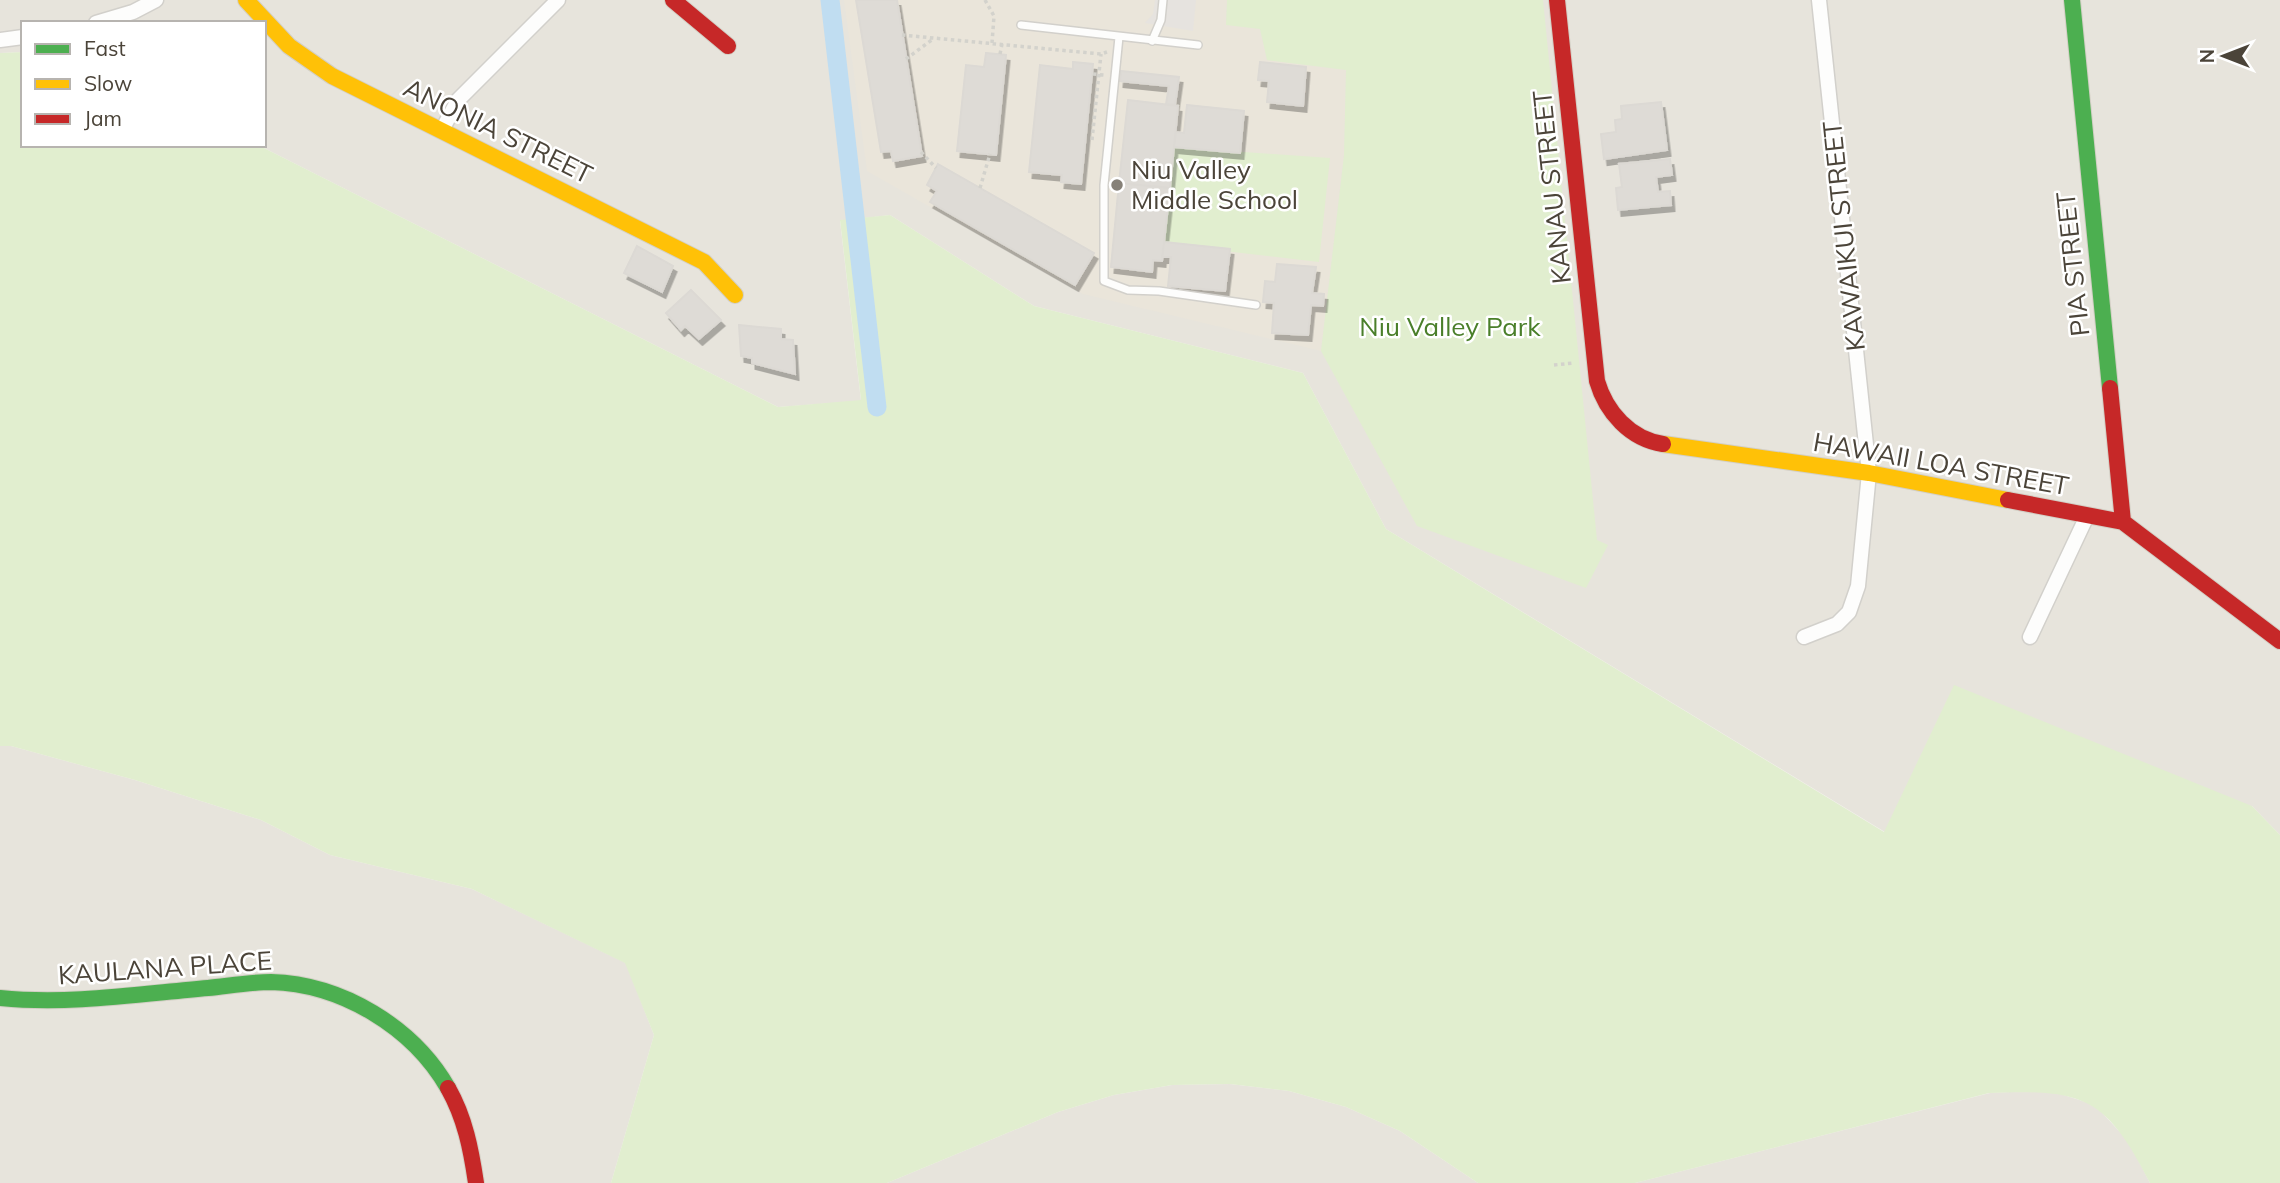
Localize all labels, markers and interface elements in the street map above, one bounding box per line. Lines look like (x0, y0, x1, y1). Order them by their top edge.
legend (21, 21, 266, 147)
north arrow (2189, 21, 2259, 91)
text: Fast (84, 35, 126, 61)
text: N (2195, 49, 2219, 63)
text: Slow (84, 70, 132, 96)
street label: ANONIA STREET (398, 71, 598, 191)
street label: KANAU STREET (1525, 88, 1578, 285)
text: Jam (84, 105, 122, 131)
street label: KAWAIKUI STREET (1815, 119, 1872, 353)
place label: Niu Valley Middle School (1131, 153, 1298, 216)
marker: Niu Valley Middle School (1109, 177, 1125, 193)
street label: PIA STREET (2048, 190, 2096, 338)
park label: Niu Valley Park (1359, 310, 1541, 343)
street label: HAWAII LOA STREET (1811, 425, 2072, 502)
street label: KAULANA PLACE (57, 944, 273, 991)

